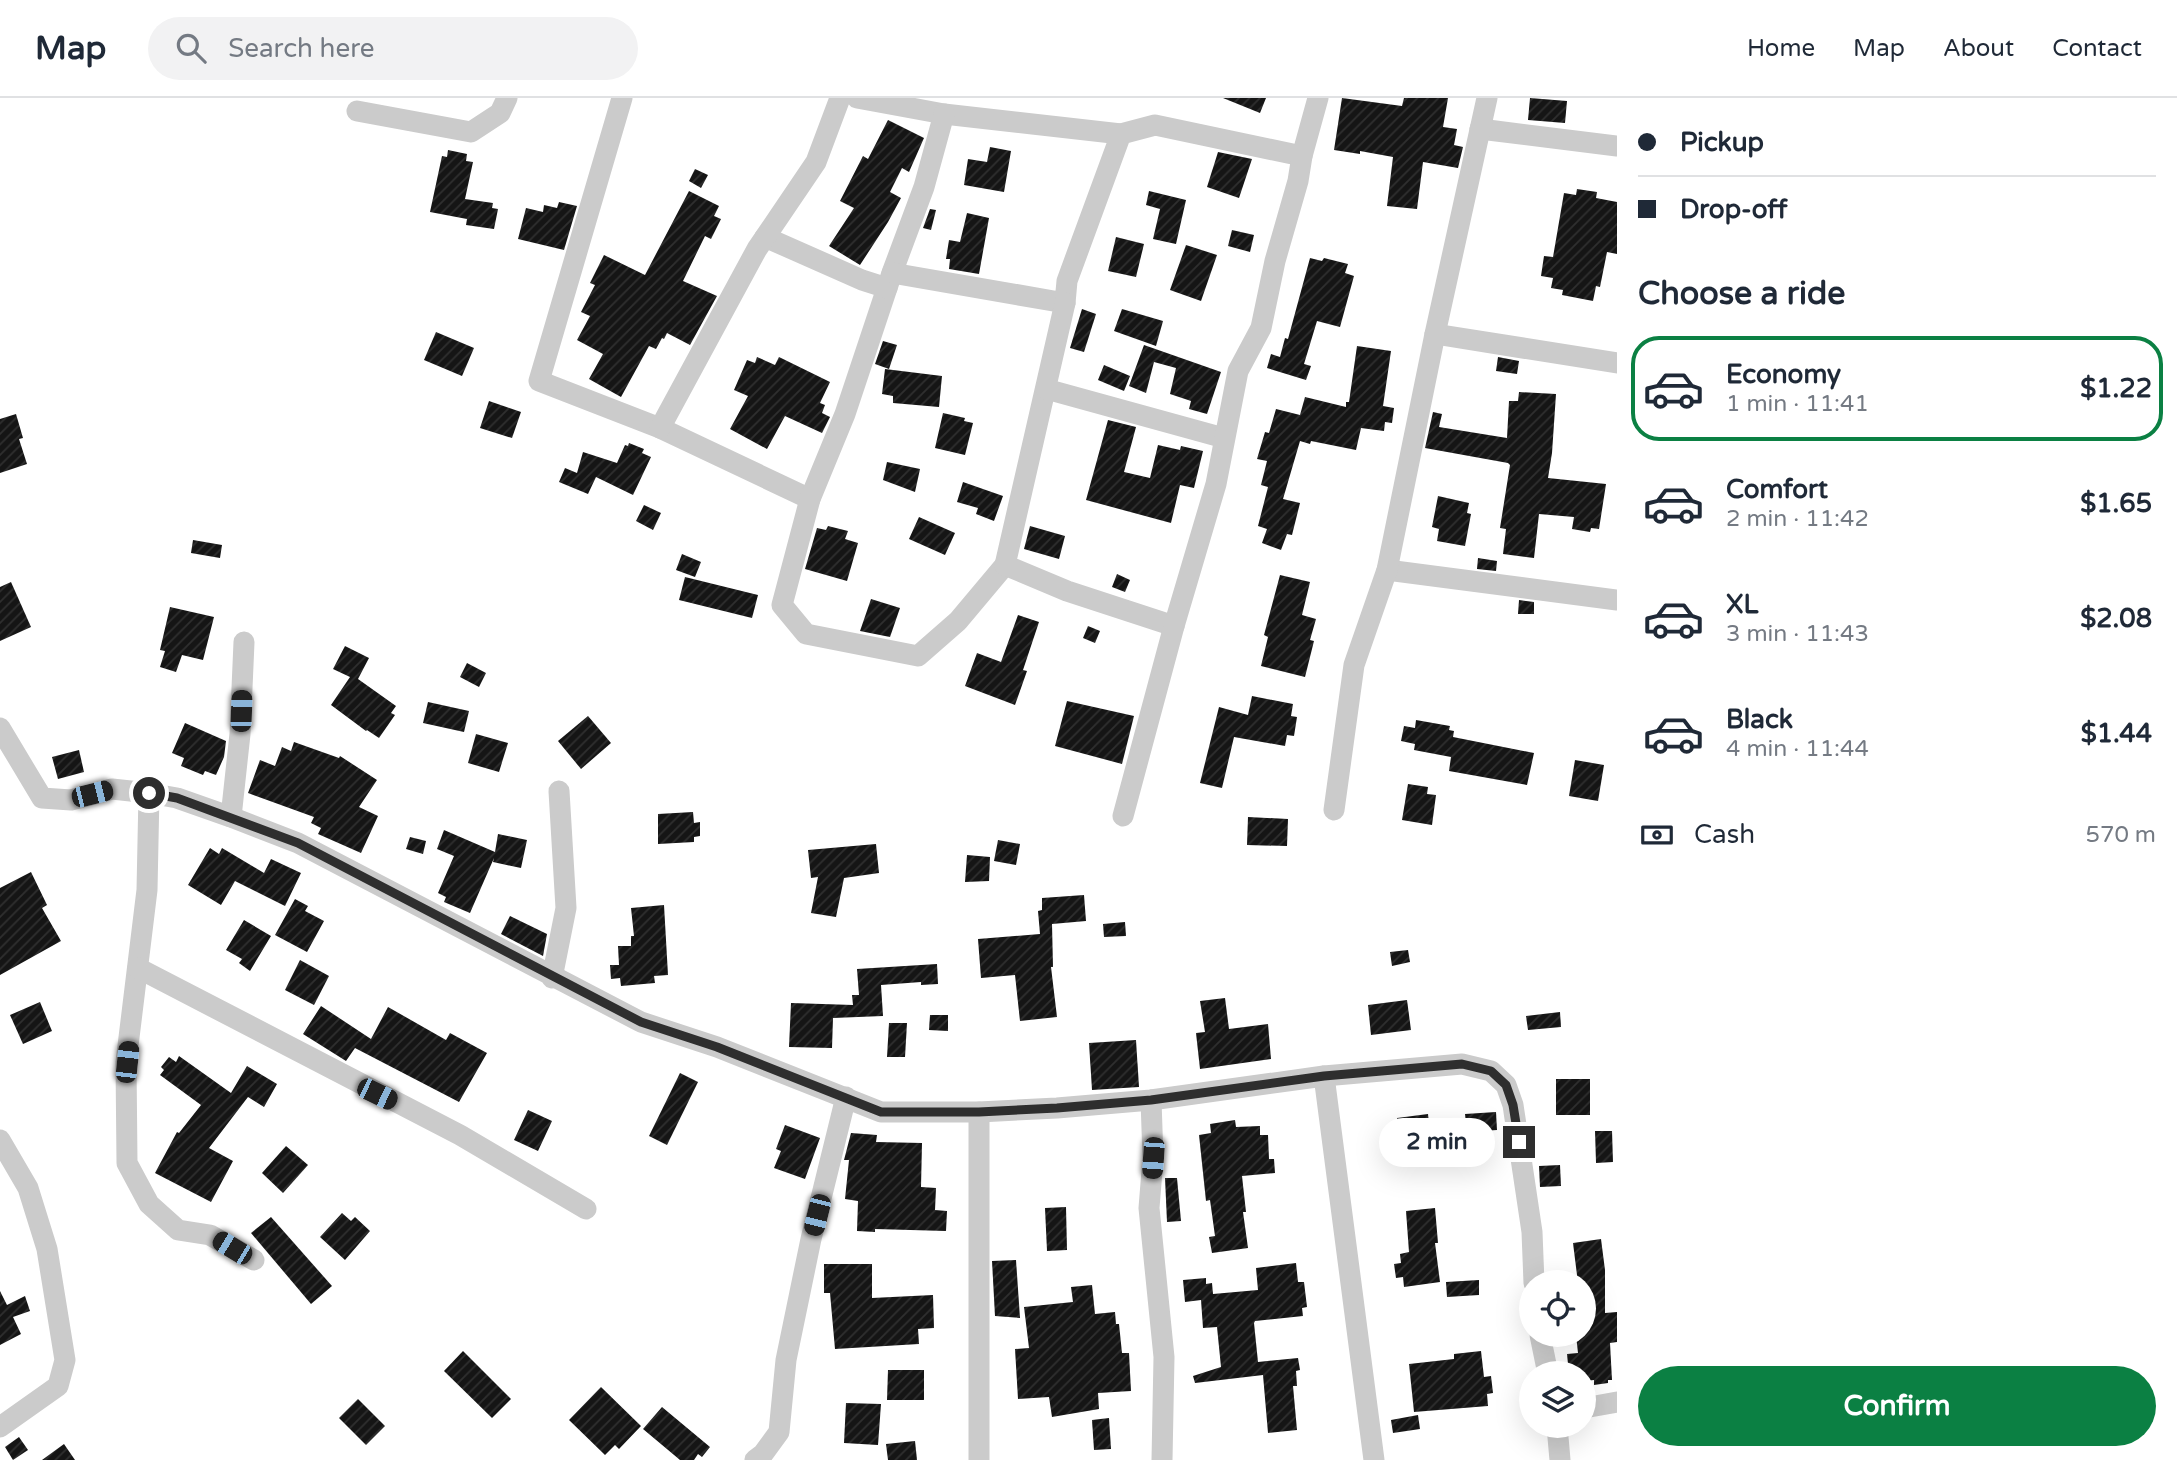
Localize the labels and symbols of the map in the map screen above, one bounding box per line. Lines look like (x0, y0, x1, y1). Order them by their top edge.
car (230, 690, 253, 732)
route start (133, 777, 165, 809)
car (70, 779, 115, 809)
car (115, 1040, 140, 1084)
car (354, 1075, 401, 1113)
callout: 2 min (1379, 1118, 1494, 1166)
route end (1503, 1126, 1535, 1158)
car (1142, 1136, 1165, 1180)
car (802, 1192, 833, 1238)
car (209, 1228, 256, 1268)

